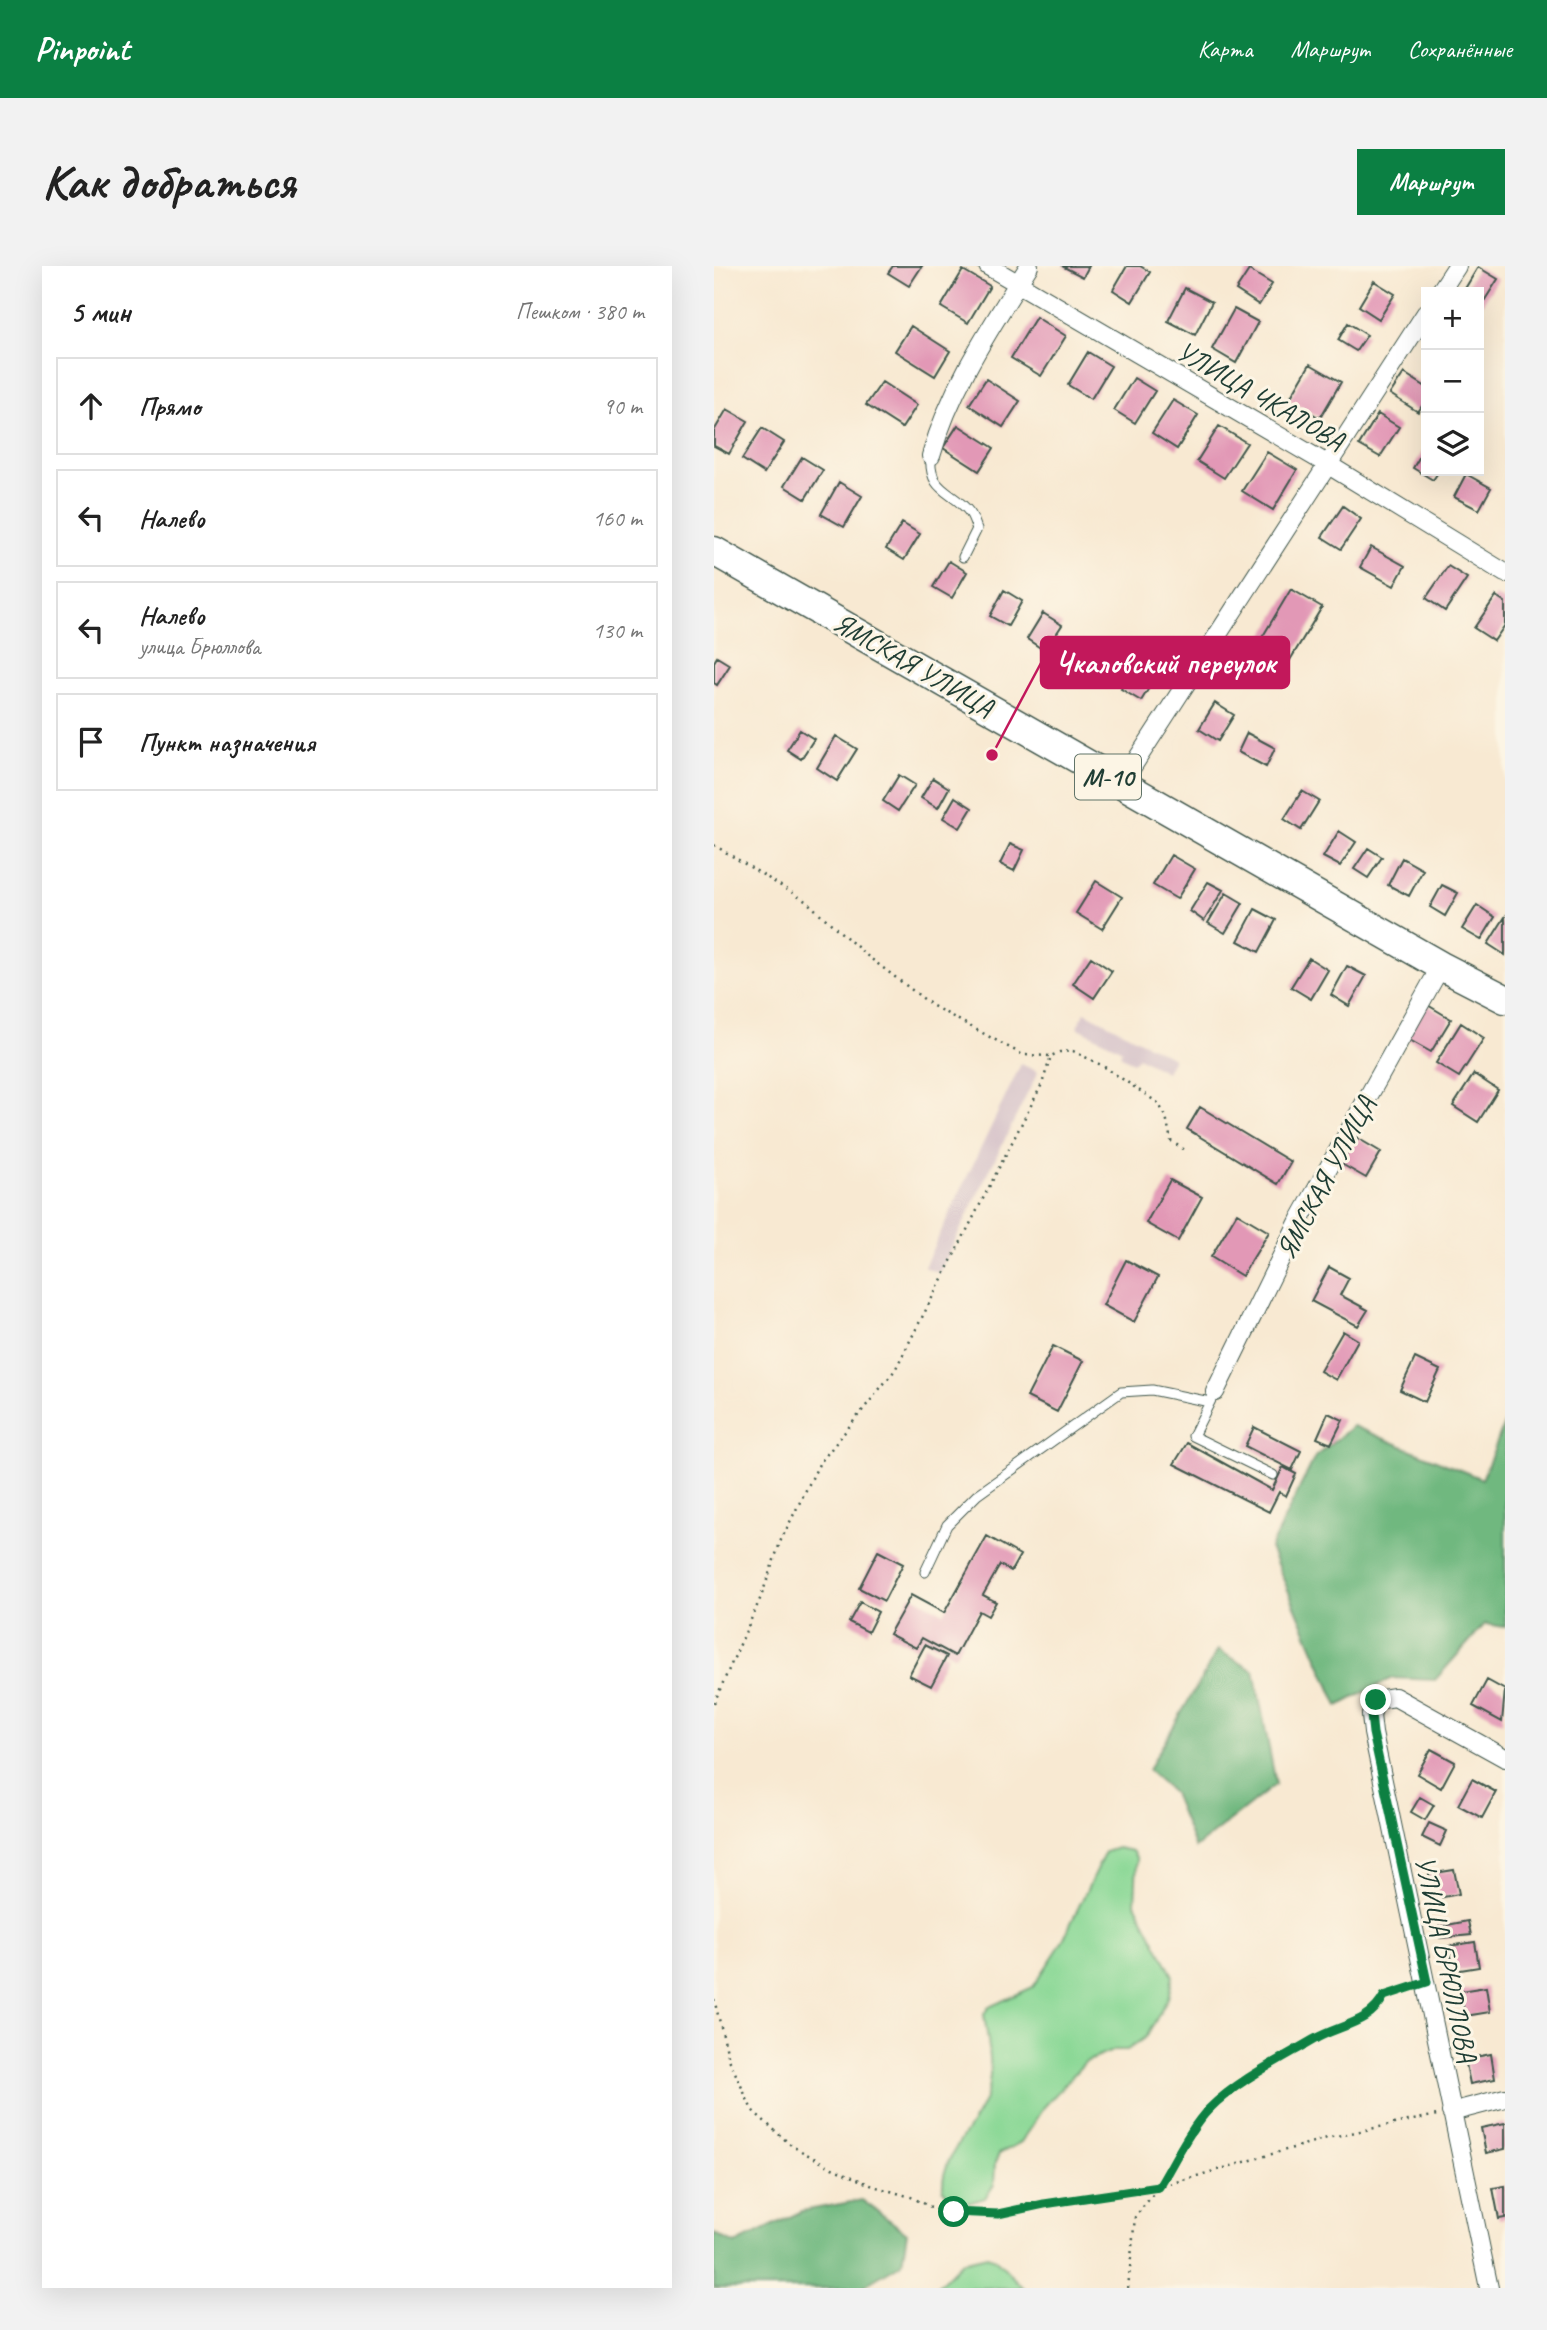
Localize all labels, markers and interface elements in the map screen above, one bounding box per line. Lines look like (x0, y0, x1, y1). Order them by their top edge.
text: Pinpoint (35, 28, 129, 70)
text: Карта (1198, 34, 1253, 64)
text: Маршрут (1291, 34, 1370, 64)
text: Сохранённые (1408, 34, 1512, 64)
button: Маршрут (1357, 149, 1505, 215)
text: Как добраться (42, 151, 295, 213)
map controls (1421, 287, 1484, 476)
button: + (1421, 287, 1484, 350)
text: 5 мин (70, 293, 131, 331)
text: Пешком · 380 m (516, 297, 644, 326)
street label: УЛИЦА ЧКАЛОВА (1170, 333, 1352, 458)
button: − (1421, 350, 1484, 413)
icon: ahead (72, 387, 110, 425)
text: Прямо (139, 390, 201, 423)
text: 90 m (603, 392, 642, 421)
button: layers (1421, 413, 1484, 476)
icon: left (72, 499, 110, 537)
text: Налево (139, 502, 205, 535)
text: 160 m (593, 504, 642, 533)
text: Налево (139, 599, 205, 632)
street label: ЯМСКАЯ УЛИЦА (827, 604, 1001, 725)
icon: left (72, 611, 110, 649)
text: 130 m (593, 616, 642, 645)
text: улица Брюллова (139, 632, 260, 661)
callout: Чкаловский переулок (1041, 637, 1289, 688)
text: Чкаловский переулок (1055, 644, 1278, 682)
icon: arrive (72, 723, 110, 761)
text: Пункт назначения (139, 726, 315, 759)
road number: М-10 (1075, 755, 1141, 800)
street label: ЯМСКАЯ УЛИЦА (1268, 1089, 1383, 1265)
route end (1360, 1684, 1391, 1715)
street label: УЛИЦА БРЮЛЛОВА (1408, 1853, 1486, 2066)
route start (938, 2196, 969, 2227)

